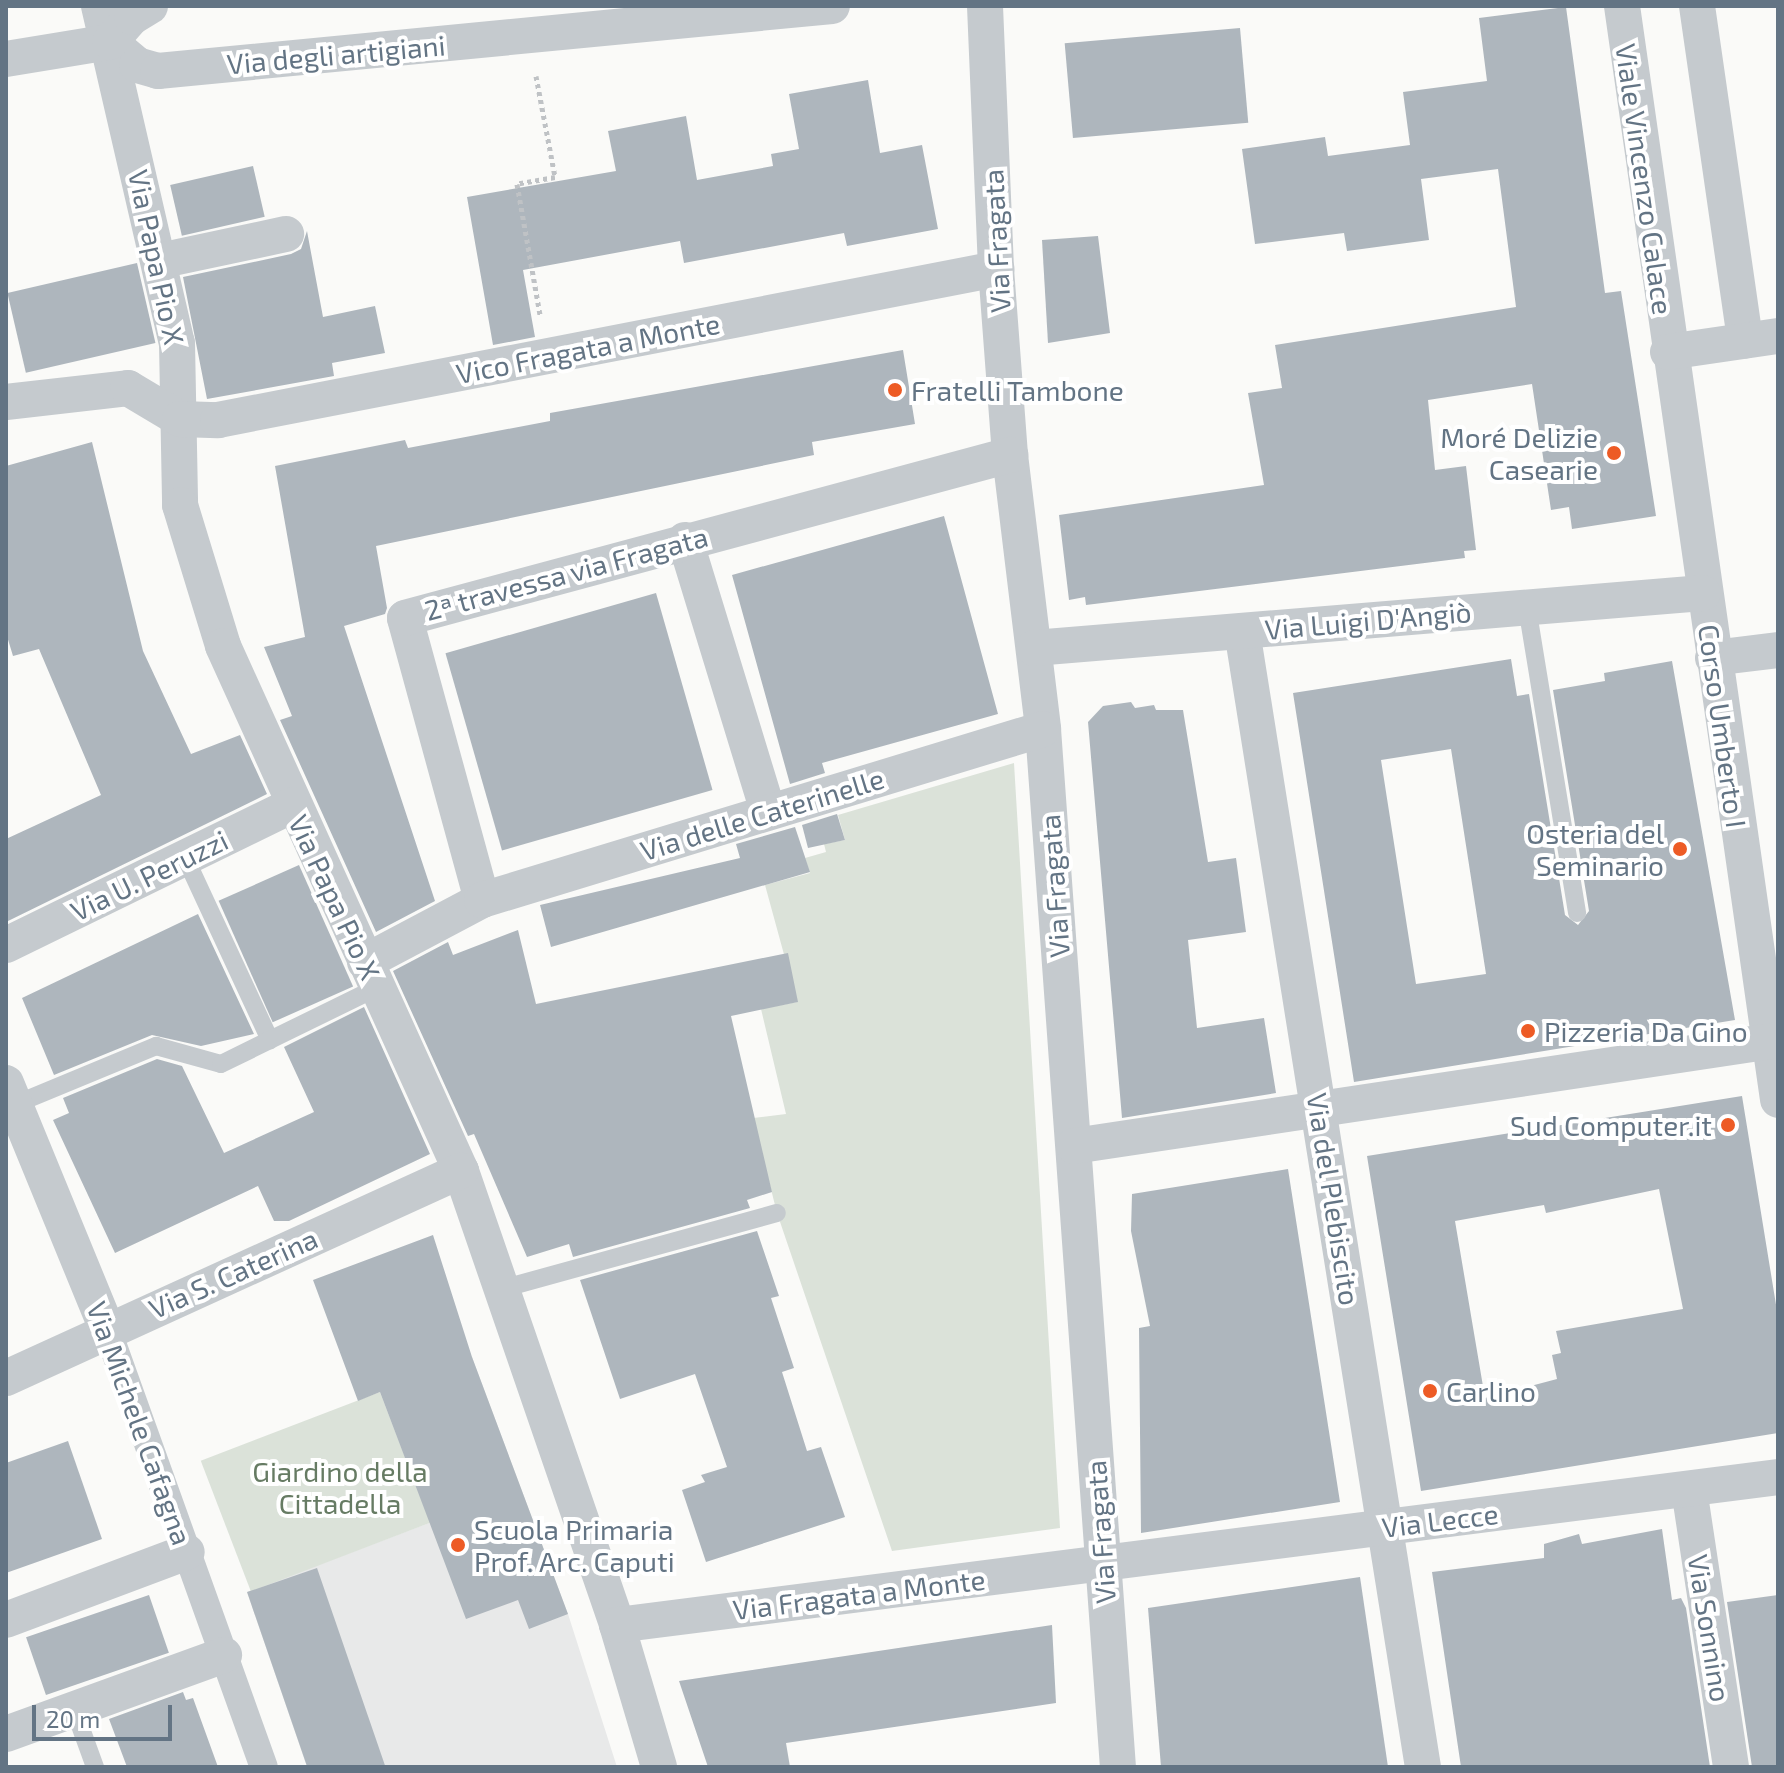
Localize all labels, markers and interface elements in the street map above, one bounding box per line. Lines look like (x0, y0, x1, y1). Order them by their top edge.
street label: Via degli artigiani (225, 28, 447, 80)
street label: Viale Vincenzo Calace (1609, 41, 1681, 317)
street label: Via Papa Pio X (122, 166, 192, 348)
street label: Via Fragata (975, 168, 1017, 314)
street label: Vico Fragata a Monte (453, 306, 723, 390)
place label: Fratelli Tambone (911, 373, 1124, 407)
marker: Fratelli Tambone (886, 381, 904, 399)
place label: Moré Delizie Casearie (1440, 420, 1598, 486)
marker: Moré Delizie Casearie (1605, 444, 1623, 462)
street label: 2ª travessa via Fragata (420, 519, 712, 627)
street label: Via Luigi D'Angiò (1263, 594, 1473, 646)
street label: Corso Umberto I (1692, 622, 1754, 830)
street label: Via delle Caterinelle (636, 761, 888, 867)
street label: Via Papa Pio X (282, 809, 388, 985)
street label: Via Fragata (1032, 813, 1076, 959)
place label: Osteria del Seminario (1526, 816, 1664, 882)
street label: Via U. Peruzzi (65, 822, 233, 928)
marker: Osteria del Seminario (1671, 840, 1689, 858)
place label: Pizzeria Da Gino (1544, 1014, 1748, 1048)
marker: Pizzeria Da Gino (1519, 1022, 1537, 1040)
street label: Via del Plebiscito (1301, 1090, 1367, 1308)
place label: Sud Computer.it (1510, 1108, 1712, 1142)
marker: Sud Computer.it (1719, 1116, 1737, 1134)
street label: Via S. Caterina (144, 1221, 322, 1325)
street label: Via Michele Cafagna (80, 1297, 200, 1549)
place label: Carlino (1446, 1374, 1536, 1408)
marker: Carlino (1421, 1382, 1439, 1400)
park label: Giardino della Cittadella (252, 1454, 428, 1520)
street label: Via Fragata (1078, 1459, 1122, 1605)
street label: Via Lecce (1380, 1496, 1500, 1544)
place label: Scuola Primaria Prof. Arc. Caputi (474, 1512, 675, 1578)
marker: Scuola Primaria Prof. Arc. Caputi (449, 1536, 467, 1554)
street label: Via Sonnino (1682, 1552, 1738, 1704)
street label: Via Fragata a Monte (731, 1562, 987, 1626)
scale bar (36, 1689, 176, 1739)
text: 20 m (46, 1704, 100, 1733)

